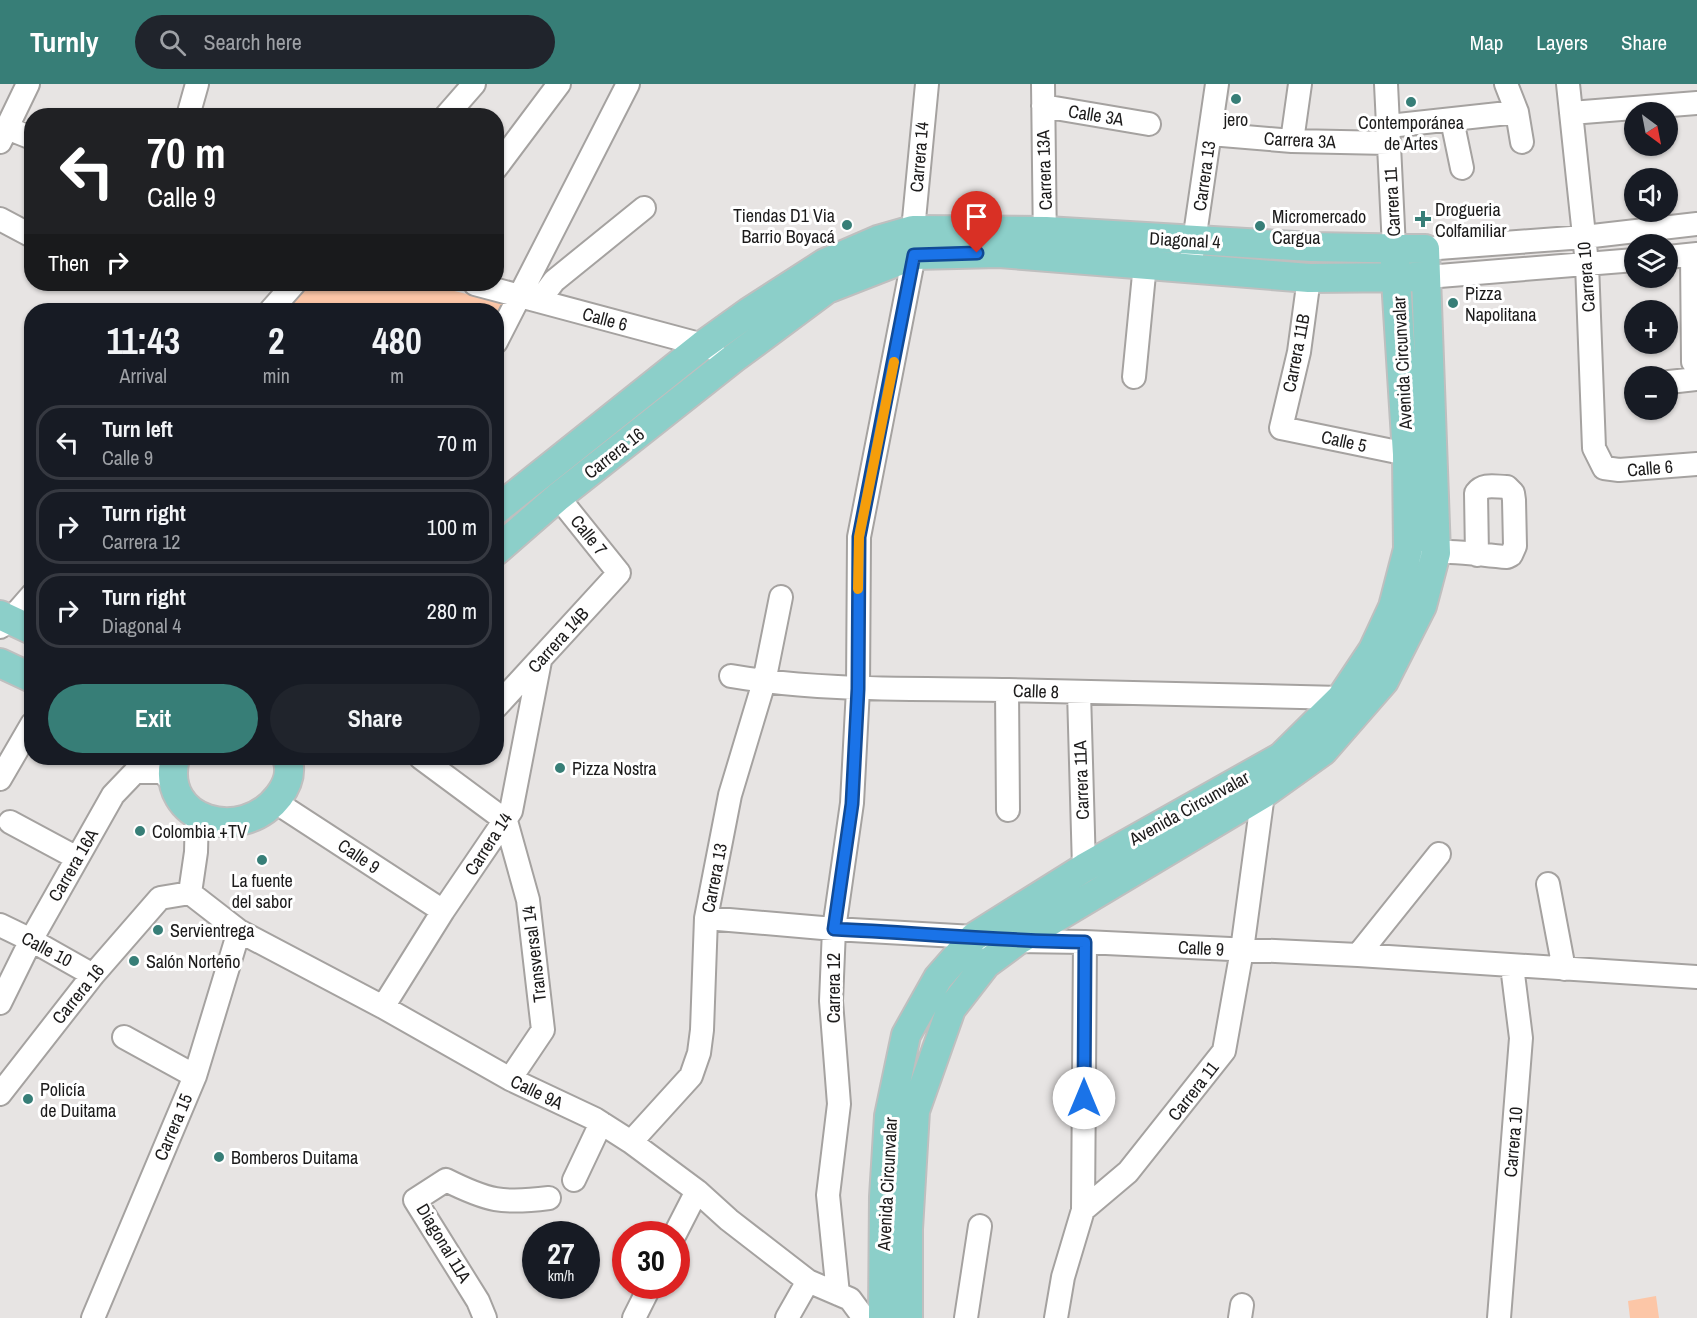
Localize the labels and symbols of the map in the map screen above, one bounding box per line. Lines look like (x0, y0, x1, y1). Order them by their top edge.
marker: jero (1229, 92, 1243, 106)
marker: Contemporánea de Artes (1404, 95, 1418, 109)
street label: Calle 3A (1066, 98, 1126, 132)
north arrow (1624, 102, 1678, 156)
place label: jero (1223, 107, 1248, 132)
place label: Contemporánea de Artes (1358, 110, 1464, 156)
street label: Carrera 14 (903, 121, 935, 193)
street label: Carrera 3A (1263, 126, 1337, 154)
street label: Carrera 13A (1030, 129, 1058, 211)
street label: Carrera 13 (1187, 139, 1221, 213)
street label: Carrera 11 (1378, 166, 1406, 237)
pin (951, 191, 1002, 253)
place label: Drogueria Colfamiliar (1435, 197, 1506, 243)
place label: Tiendas D1 Via Barrio Boyacá (733, 203, 835, 249)
place label: Micromercado Cargua (1272, 204, 1366, 250)
marker: Drogueria Colfamiliar (1416, 212, 1430, 226)
marker: Tiendas D1 Via Barrio Boyacá (840, 218, 854, 232)
marker: Micromercado Cargua (1253, 219, 1267, 233)
street label: Diagonal 4 (1149, 226, 1221, 254)
street label: Carrera 10 (1571, 241, 1601, 313)
place label: Pizza Napolitana (1465, 281, 1536, 327)
street label: Avenida Circunvalar (1386, 296, 1418, 431)
marker: Pizza Napolitana (1446, 296, 1460, 310)
street label: Calle 6 (580, 301, 630, 337)
street label: Carrera 11B (1276, 312, 1316, 394)
street label: Carrera 16 (579, 421, 649, 485)
street label: Calle 5 (1319, 424, 1369, 458)
street label: Calle 6 (1626, 454, 1674, 482)
street label: Calle 7 (565, 509, 613, 561)
street label: Carrera 14B (522, 602, 594, 678)
street label: Calle 8 (1013, 678, 1059, 704)
street label: Carrera 11A (1067, 740, 1095, 820)
place label: Pizza Nostra (572, 756, 657, 781)
marker: Pizza Nostra (553, 761, 567, 775)
street label: Avenida Circunvalar (1124, 765, 1253, 852)
street label: Carrera 14 (458, 808, 518, 880)
place label: Colombia +TV (152, 819, 247, 844)
street label: Carrera 16A (42, 824, 104, 906)
marker: Colombia +TV (133, 824, 147, 838)
street label: Calle 9 (333, 833, 385, 879)
street label: Carrera 13 (695, 841, 733, 915)
marker: La fuente del sabor (255, 853, 269, 867)
place label: La fuente del sabor (231, 868, 293, 914)
street label: Transversal 14 (516, 904, 552, 1004)
place label: Servientrega (170, 918, 255, 943)
marker: Servientrega (151, 923, 165, 937)
street label: Calle 10 (17, 925, 77, 973)
street label: Calle 9 (1177, 934, 1225, 962)
place label: Salón Norteño (146, 949, 240, 974)
street label: Carrera 12 (821, 953, 846, 1023)
marker: Salón Norteño (127, 954, 141, 968)
street label: Carrera 16 (46, 959, 110, 1029)
street label: Carrera 11 (1162, 1055, 1225, 1126)
position arrow (1052, 1066, 1116, 1130)
street label: Calle 9A (506, 1069, 568, 1116)
place label: Policía de Duitama (40, 1077, 116, 1123)
street label: Carrera 15 (148, 1090, 198, 1164)
marker: Policía de Duitama (21, 1092, 35, 1106)
street label: Carrera 10 (1497, 1106, 1529, 1178)
street label: Avenida Circunvalar (871, 1117, 903, 1252)
place label: Bomberos Duitama (231, 1145, 358, 1170)
marker: Bomberos Duitama (212, 1150, 226, 1164)
street label: Diagonal 11A (411, 1199, 478, 1287)
speed limit sign: 30 (612, 1221, 690, 1299)

